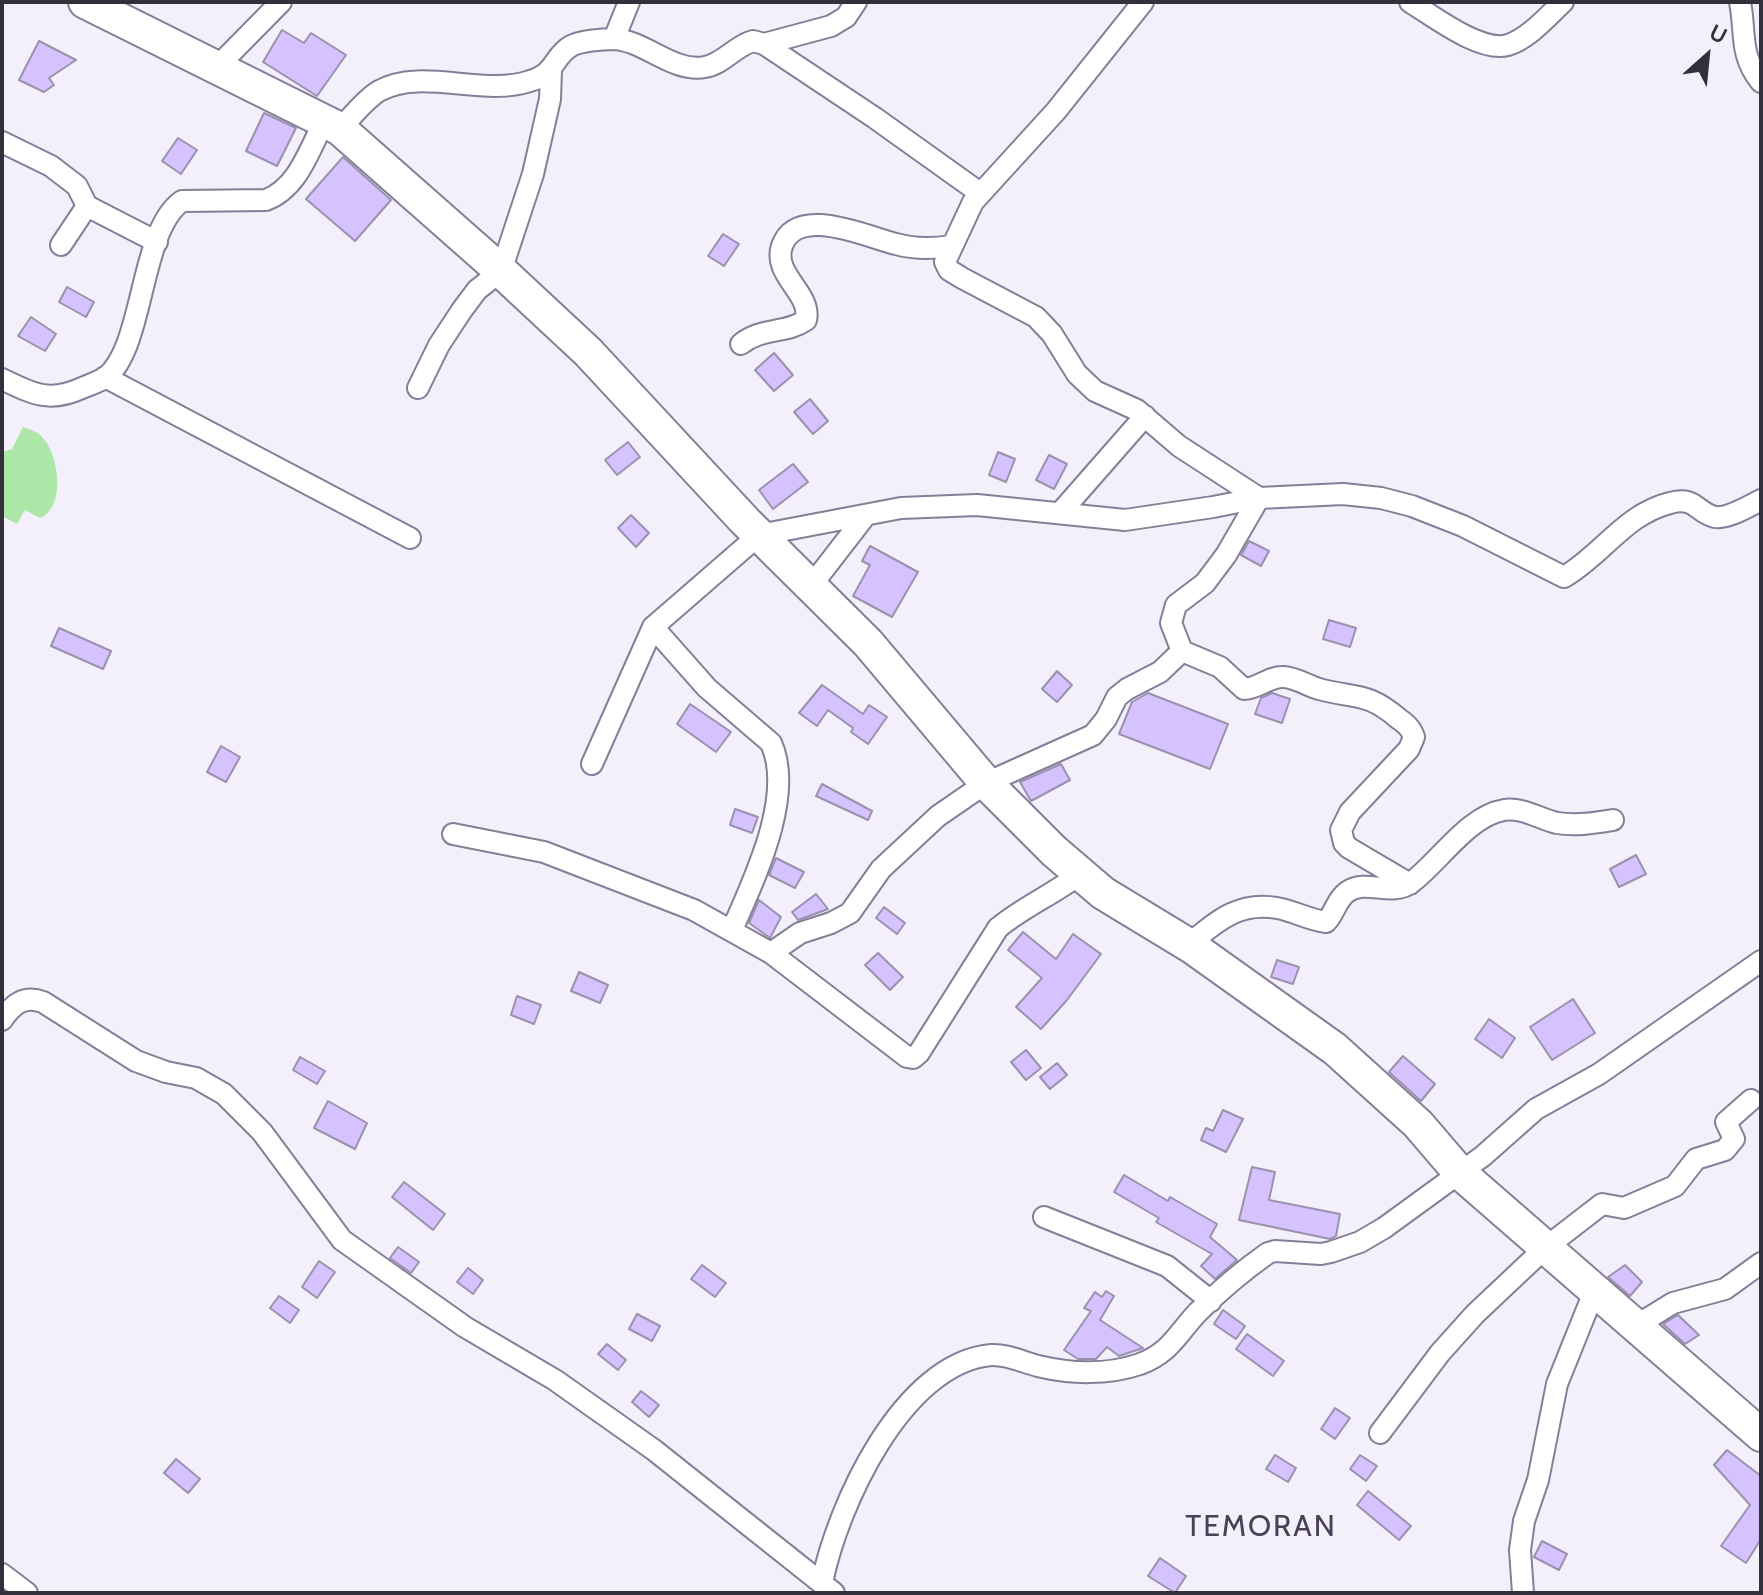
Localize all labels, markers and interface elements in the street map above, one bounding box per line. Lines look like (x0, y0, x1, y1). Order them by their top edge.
north arrow (1667, 16, 1747, 96)
text: U (1705, 19, 1731, 50)
district label: TEMORAN (1185, 1509, 1337, 1545)

